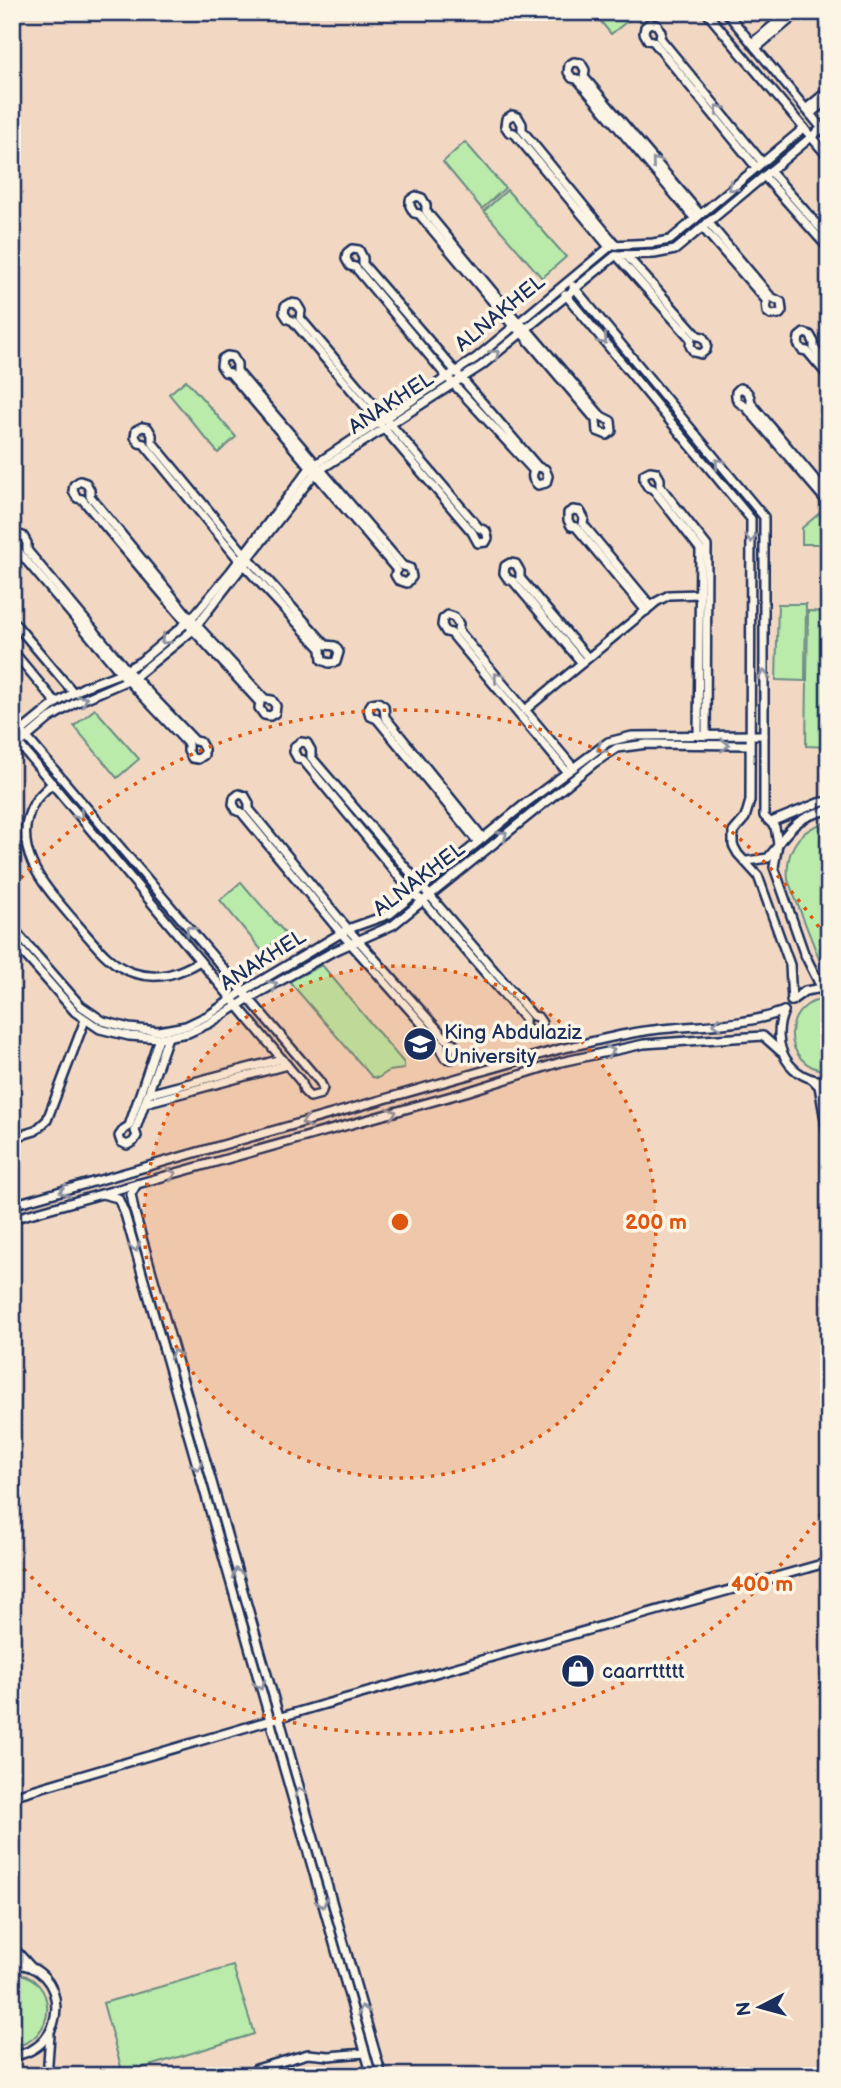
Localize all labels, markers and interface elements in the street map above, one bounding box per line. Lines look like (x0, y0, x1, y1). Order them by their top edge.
one-way arrow (715, 105, 727, 118)
one-way arrow (652, 157, 664, 170)
one-way arrow (727, 179, 740, 191)
street label: ALNAKHEL (450, 269, 550, 357)
one-way arrow (595, 331, 607, 344)
one-way arrow (487, 350, 500, 362)
street label: ANAKHEL (344, 366, 438, 440)
one-way arrow (715, 459, 728, 471)
one-way arrow (743, 534, 759, 544)
one-way arrow (161, 632, 173, 645)
one-way arrow (756, 669, 772, 680)
one-way arrow (494, 673, 506, 686)
one-way arrow (76, 694, 88, 708)
one-way arrow (721, 737, 731, 753)
one-way arrow (595, 739, 608, 752)
one-way arrow (70, 808, 83, 820)
one-way arrow (496, 831, 508, 844)
street label: ALNAKHEL (368, 836, 470, 922)
street label: ANAKHEL (216, 924, 310, 996)
one-way arrow (186, 925, 198, 938)
one-way arrow (266, 980, 278, 993)
one-way arrow (712, 1016, 723, 1031)
place label: King Abdulaziz University (444, 1020, 583, 1069)
school or university icon: King Abdulaziz University (401, 1025, 439, 1063)
one-way arrow (604, 1045, 616, 1060)
one-way arrow (385, 1107, 397, 1121)
one-way arrow (301, 1114, 313, 1128)
one-way arrow (166, 1168, 178, 1183)
one-way arrow (58, 1183, 70, 1197)
centre of rings (388, 1210, 412, 1234)
text: 200 m (625, 1210, 687, 1235)
one-way arrow (126, 1241, 141, 1253)
one-way arrow (169, 1348, 184, 1360)
one-way arrow (189, 1460, 204, 1472)
one-way arrow (231, 1567, 246, 1579)
text: 400 m (731, 1572, 793, 1597)
shop icon: caarrttttt (559, 1652, 597, 1690)
place label: caarrttttt (602, 1659, 685, 1684)
one-way arrow (251, 1678, 266, 1690)
one-way arrow (293, 1786, 308, 1798)
one-way arrow (314, 1897, 329, 1909)
north arrow (726, 1972, 796, 2042)
text: N (732, 2000, 757, 2017)
one-way arrow (357, 2004, 371, 2016)

